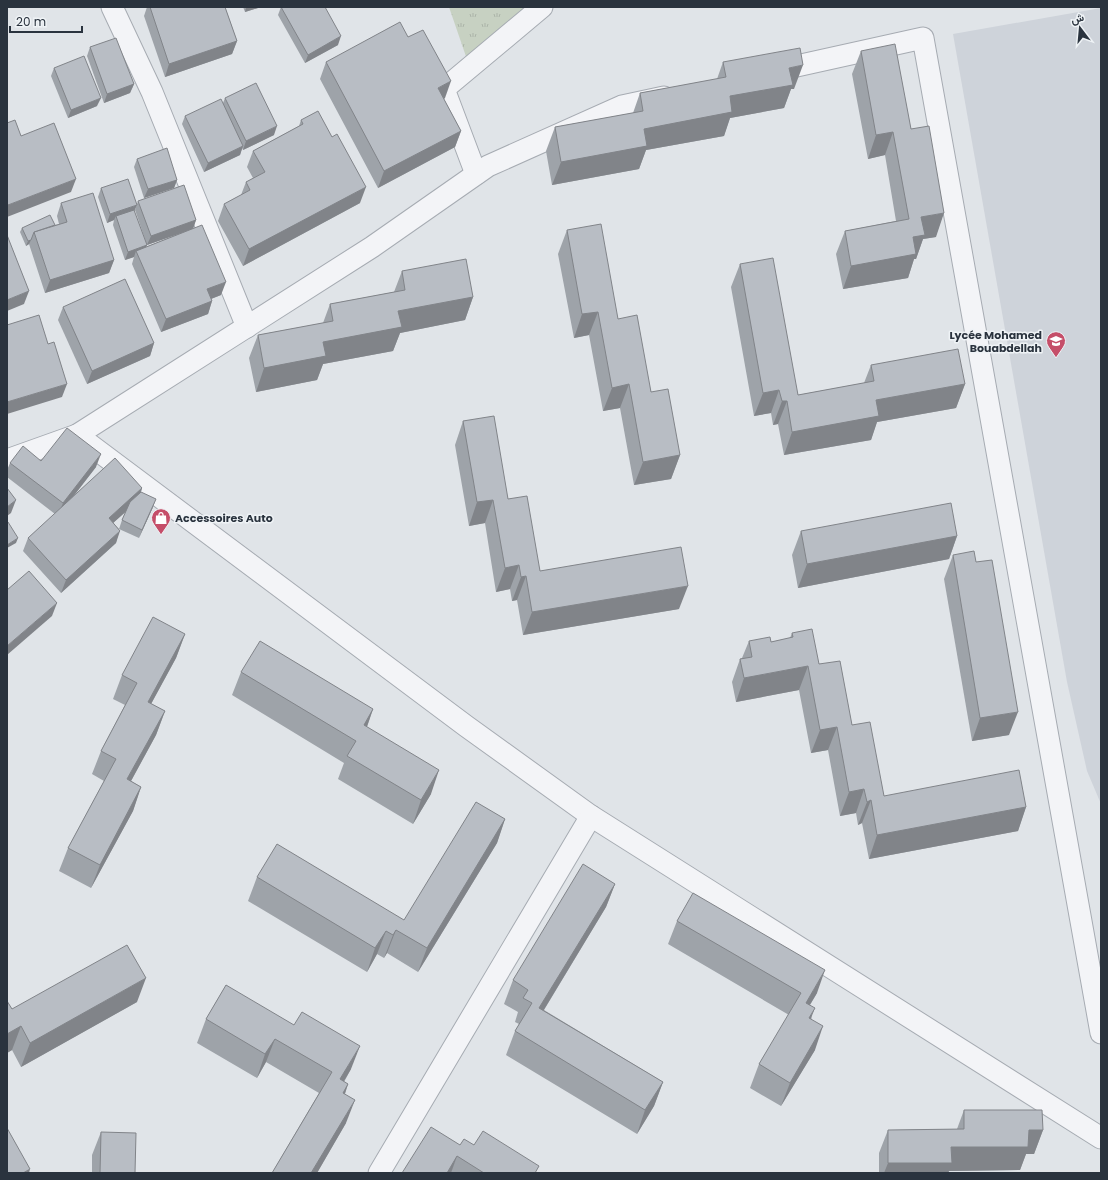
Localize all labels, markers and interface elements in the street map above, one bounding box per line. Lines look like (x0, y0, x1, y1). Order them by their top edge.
scale bar (10, 8, 82, 34)
north arrow (1060, 8, 1100, 48)
text: ش (1069, 9, 1086, 28)
text: 20 m (16, 13, 46, 30)
place label: Lycée Mohamed Bouabdellah (949, 327, 1042, 356)
school or university icon: Lycée Mohamed Bouabdellah (1045, 330, 1067, 358)
shop icon: Accessoires Auto (150, 507, 172, 535)
place label: Accessoires Auto (175, 510, 273, 526)

